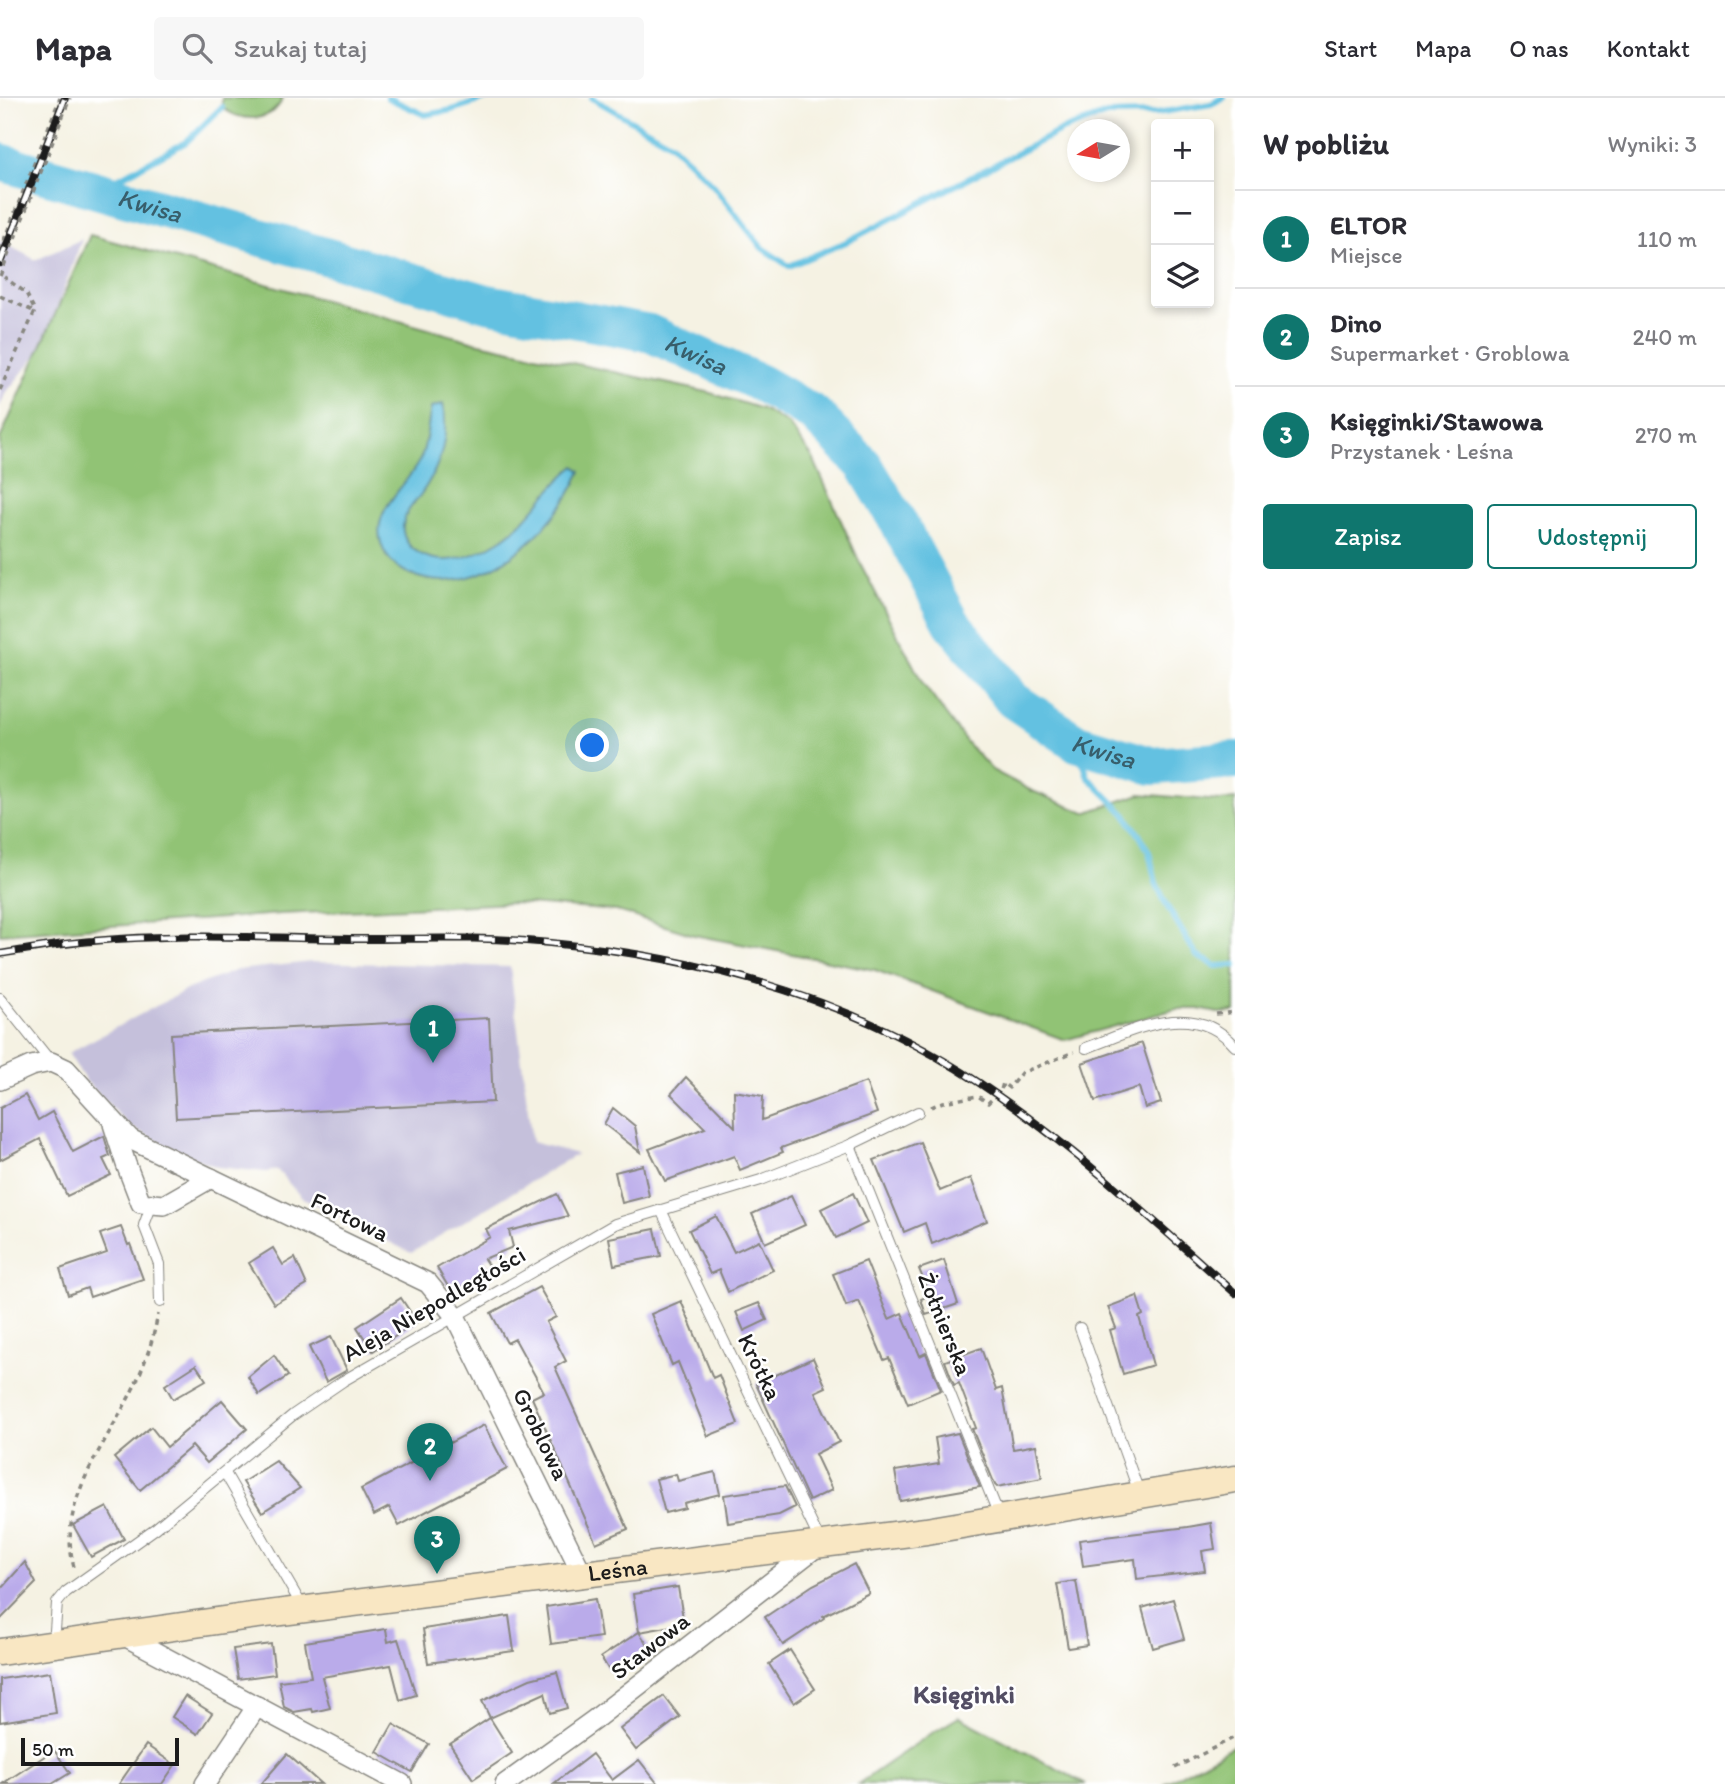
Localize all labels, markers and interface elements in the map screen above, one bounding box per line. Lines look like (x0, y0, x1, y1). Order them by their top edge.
search box (154, 17, 644, 80)
text: Mapa (35, 29, 112, 68)
icon: search (178, 29, 216, 67)
text: Szukaj tutaj (234, 32, 367, 64)
text: Start (1324, 34, 1377, 63)
text: Mapa (1415, 34, 1471, 63)
text: O nas (1509, 34, 1569, 63)
text: Kontakt (1607, 34, 1690, 63)
north arrow (1067, 119, 1130, 182)
map controls (1151, 119, 1214, 308)
button: + (1151, 119, 1214, 182)
text: W pobliżu (1263, 125, 1389, 162)
text: Wyniki: 3 (1607, 130, 1697, 158)
water label: Kwisa (114, 181, 187, 230)
button: − (1151, 182, 1214, 245)
text: ELTOR (1330, 209, 1407, 241)
text: 1 (1281, 225, 1291, 253)
text: 110 m (1637, 225, 1697, 253)
text: Miejsce (1330, 241, 1403, 269)
button: layers (1151, 245, 1214, 308)
text: Dino (1330, 307, 1382, 339)
text: 2 (1280, 323, 1292, 351)
text: 240 m (1632, 323, 1697, 351)
water label: Kwisa (660, 326, 733, 382)
text: Supermarket · Groblowa (1330, 339, 1570, 367)
text: Księginki/Stawowa (1330, 405, 1543, 437)
text: 3 (1280, 421, 1292, 449)
text: 270 m (1635, 421, 1697, 449)
text: Przystanek · Leśna (1330, 437, 1513, 465)
button: Zapisz (1263, 504, 1473, 569)
button: Udostępnij (1487, 504, 1697, 569)
water label: Kwisa (1068, 726, 1140, 776)
your location (575, 728, 609, 762)
pin: 1 (410, 1005, 456, 1063)
street label: Fortowa (306, 1185, 395, 1248)
street label: Aleja Niepodległości (337, 1239, 530, 1368)
street label: Żołnierska (912, 1268, 979, 1380)
street label: Krótka (732, 1329, 789, 1405)
street label: Groblowa (507, 1383, 576, 1485)
pin: 2 (407, 1423, 453, 1481)
pin: 3 (414, 1516, 460, 1574)
street label: Leśna (586, 1551, 649, 1587)
street label: Stawowa (604, 1605, 695, 1685)
district label: Księginki (913, 1678, 1015, 1710)
scale bar (21, 1735, 178, 1767)
text: 50 m (32, 1738, 74, 1761)

